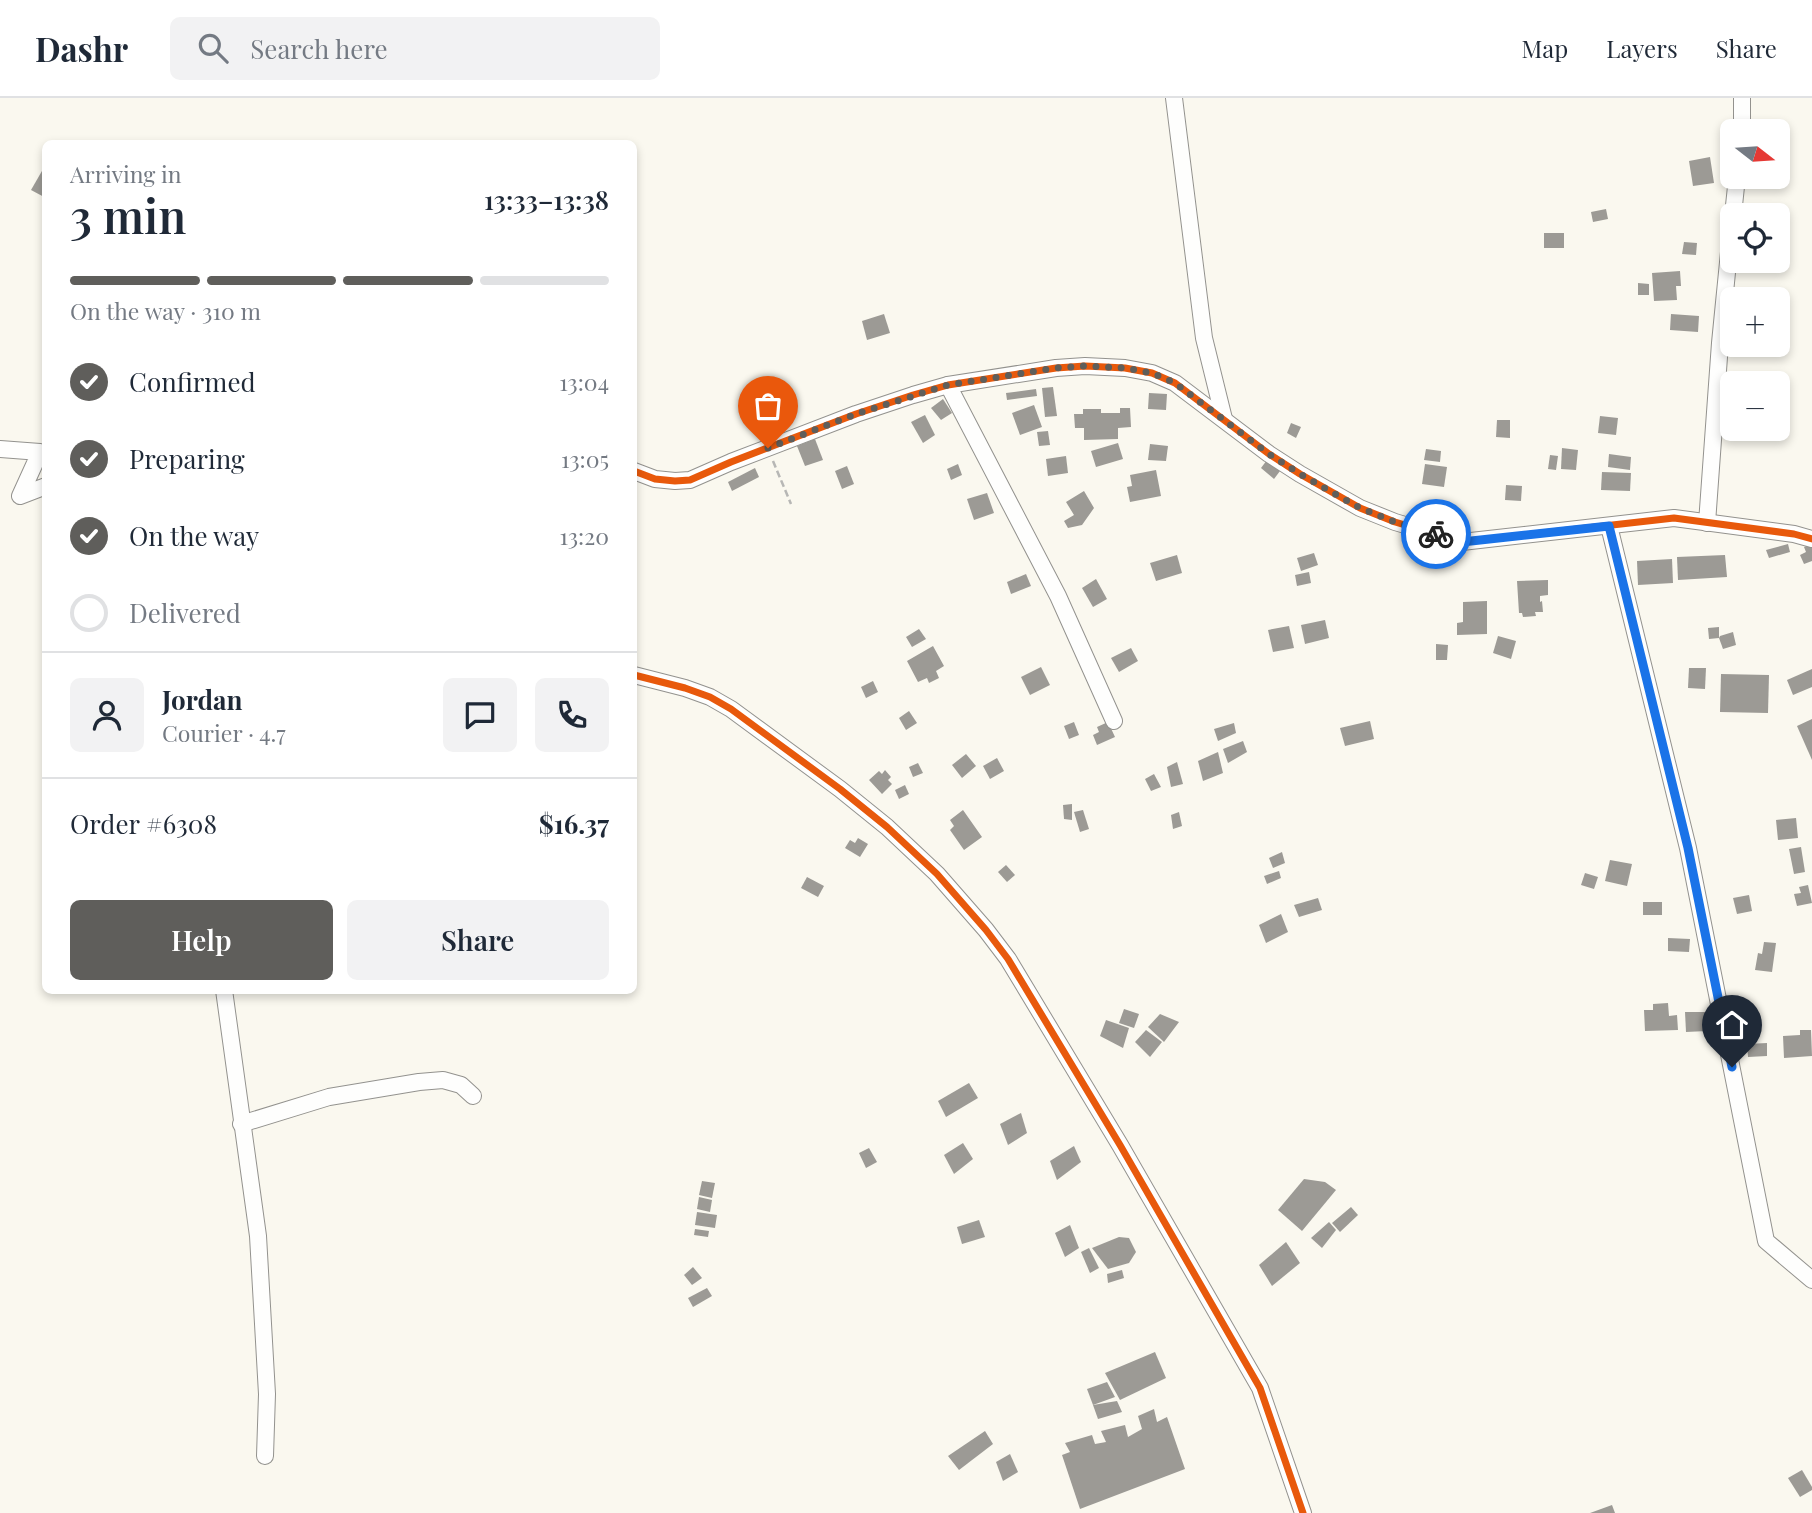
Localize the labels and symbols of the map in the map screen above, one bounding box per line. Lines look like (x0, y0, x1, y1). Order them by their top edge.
north arrow (1720, 119, 1790, 189)
pin (738, 376, 798, 448)
courier (1401, 499, 1471, 569)
pin (1702, 995, 1762, 1067)

